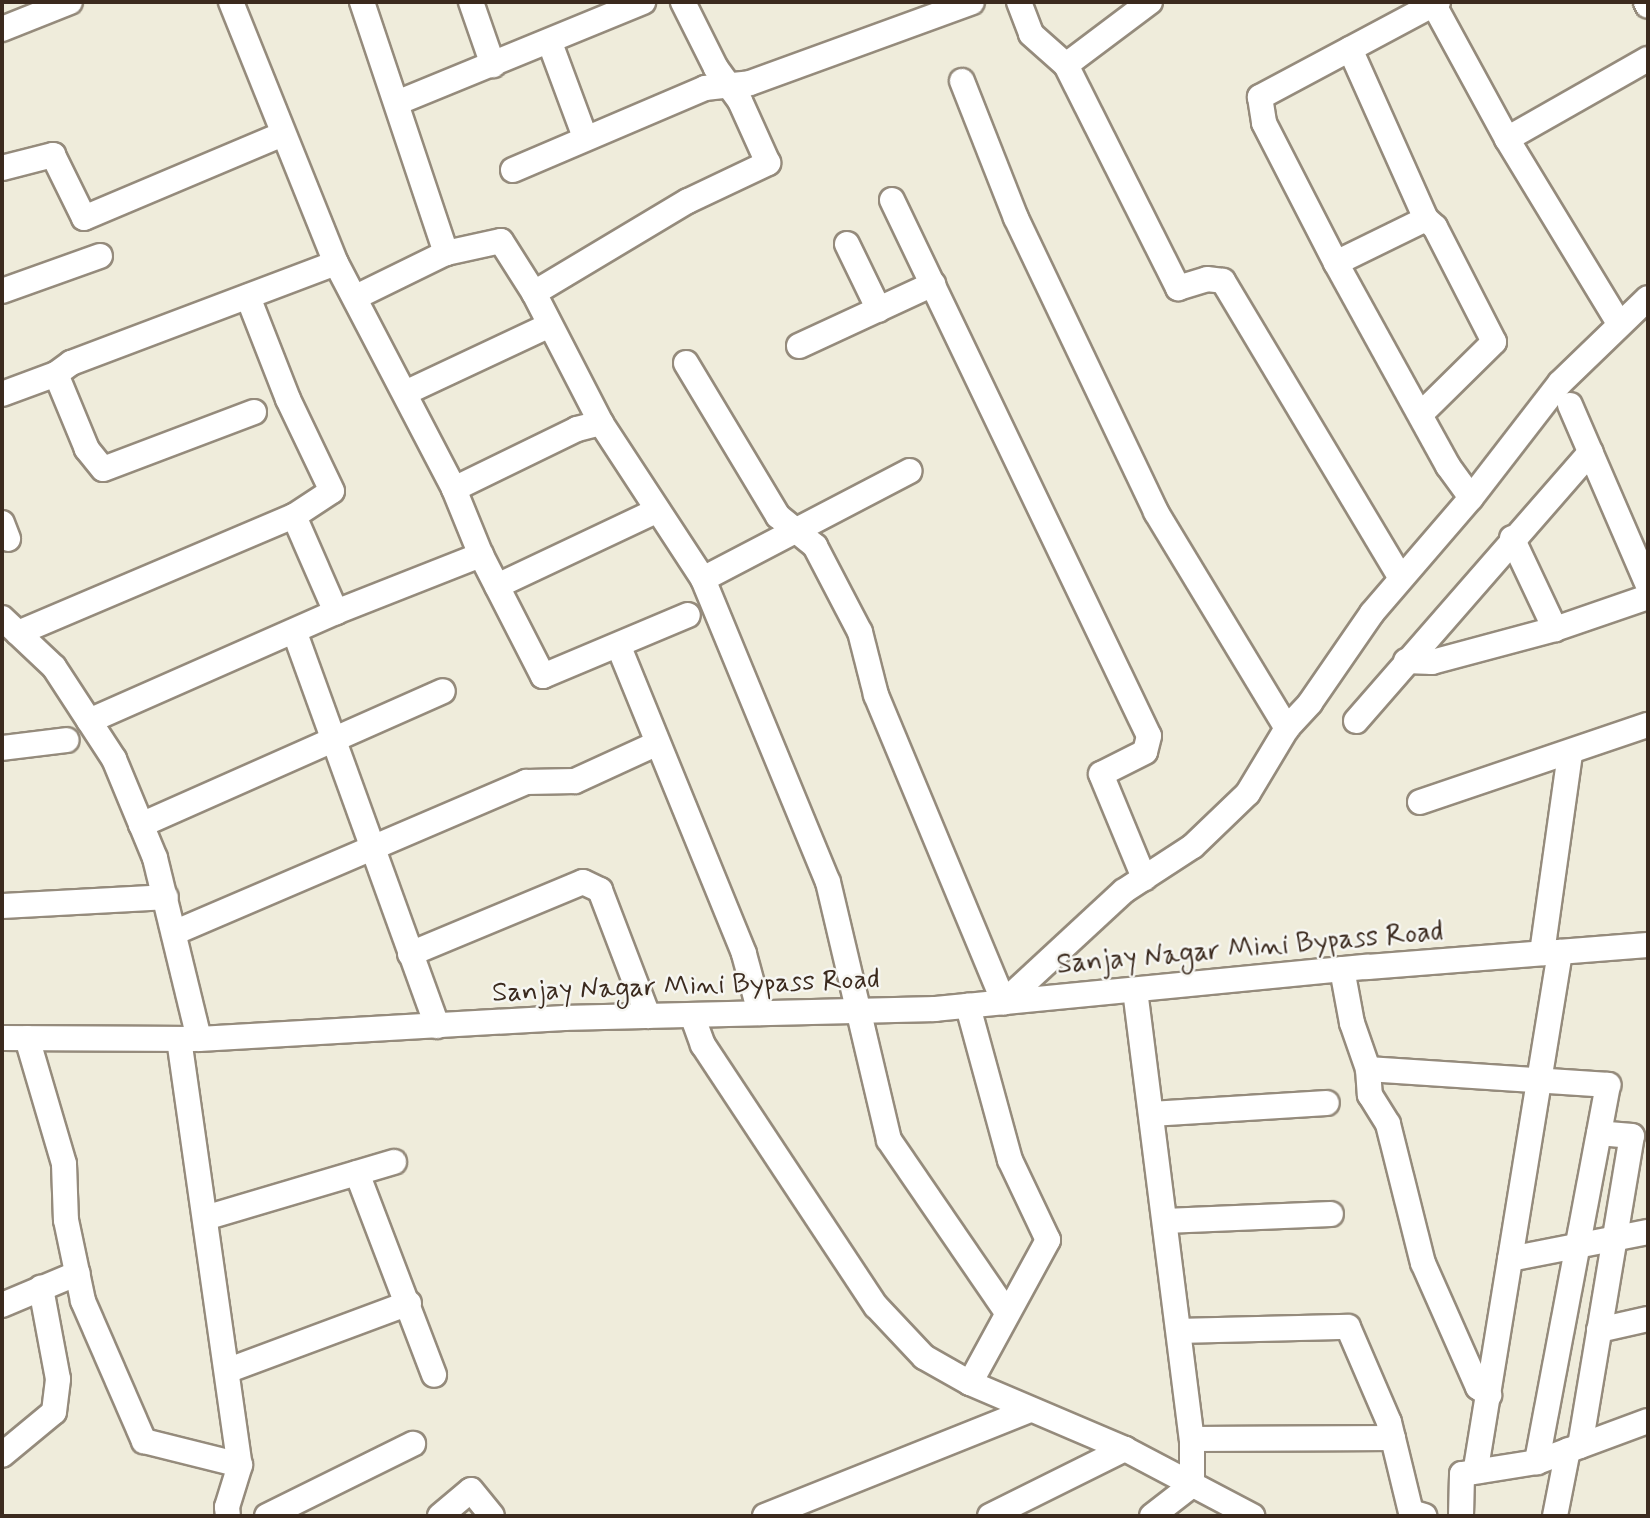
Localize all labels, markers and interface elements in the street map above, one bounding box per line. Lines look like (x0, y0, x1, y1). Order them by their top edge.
street label: Sanjay Nagar Mini Bypass Road (1062, 916, 1438, 982)
street label: Sanjay Nagar Mini Bypass Road (498, 964, 874, 1010)

